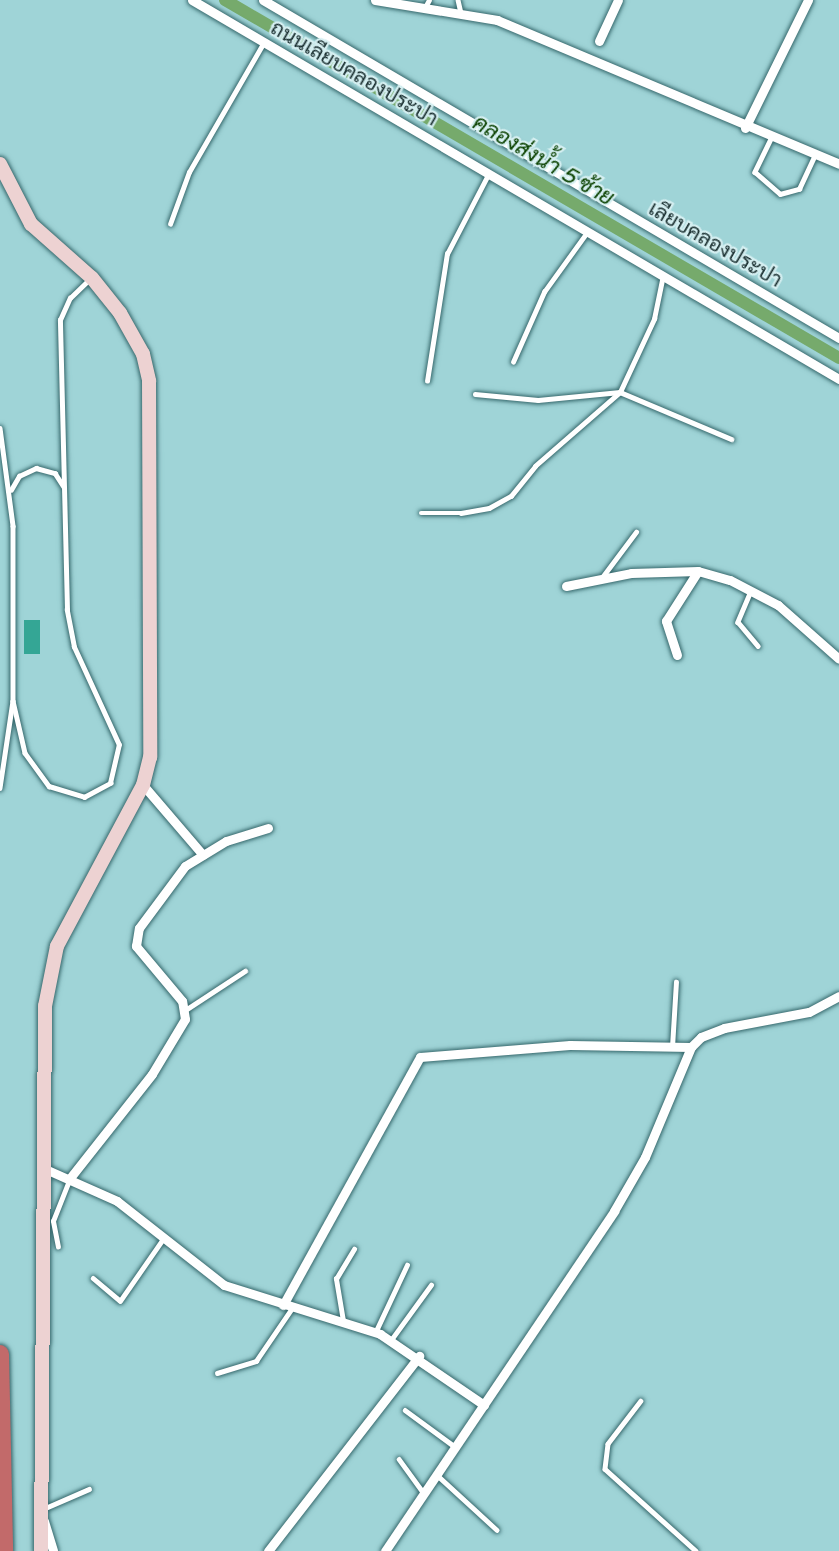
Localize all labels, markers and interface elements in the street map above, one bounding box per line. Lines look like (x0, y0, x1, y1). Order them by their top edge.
street label: ถนนเลียบคลองประปา (266, 16, 442, 132)
water label: คลองส่งน้ำ 5 ซ้าย (468, 110, 618, 212)
street label: เลียบคลองประปา (644, 197, 786, 293)

